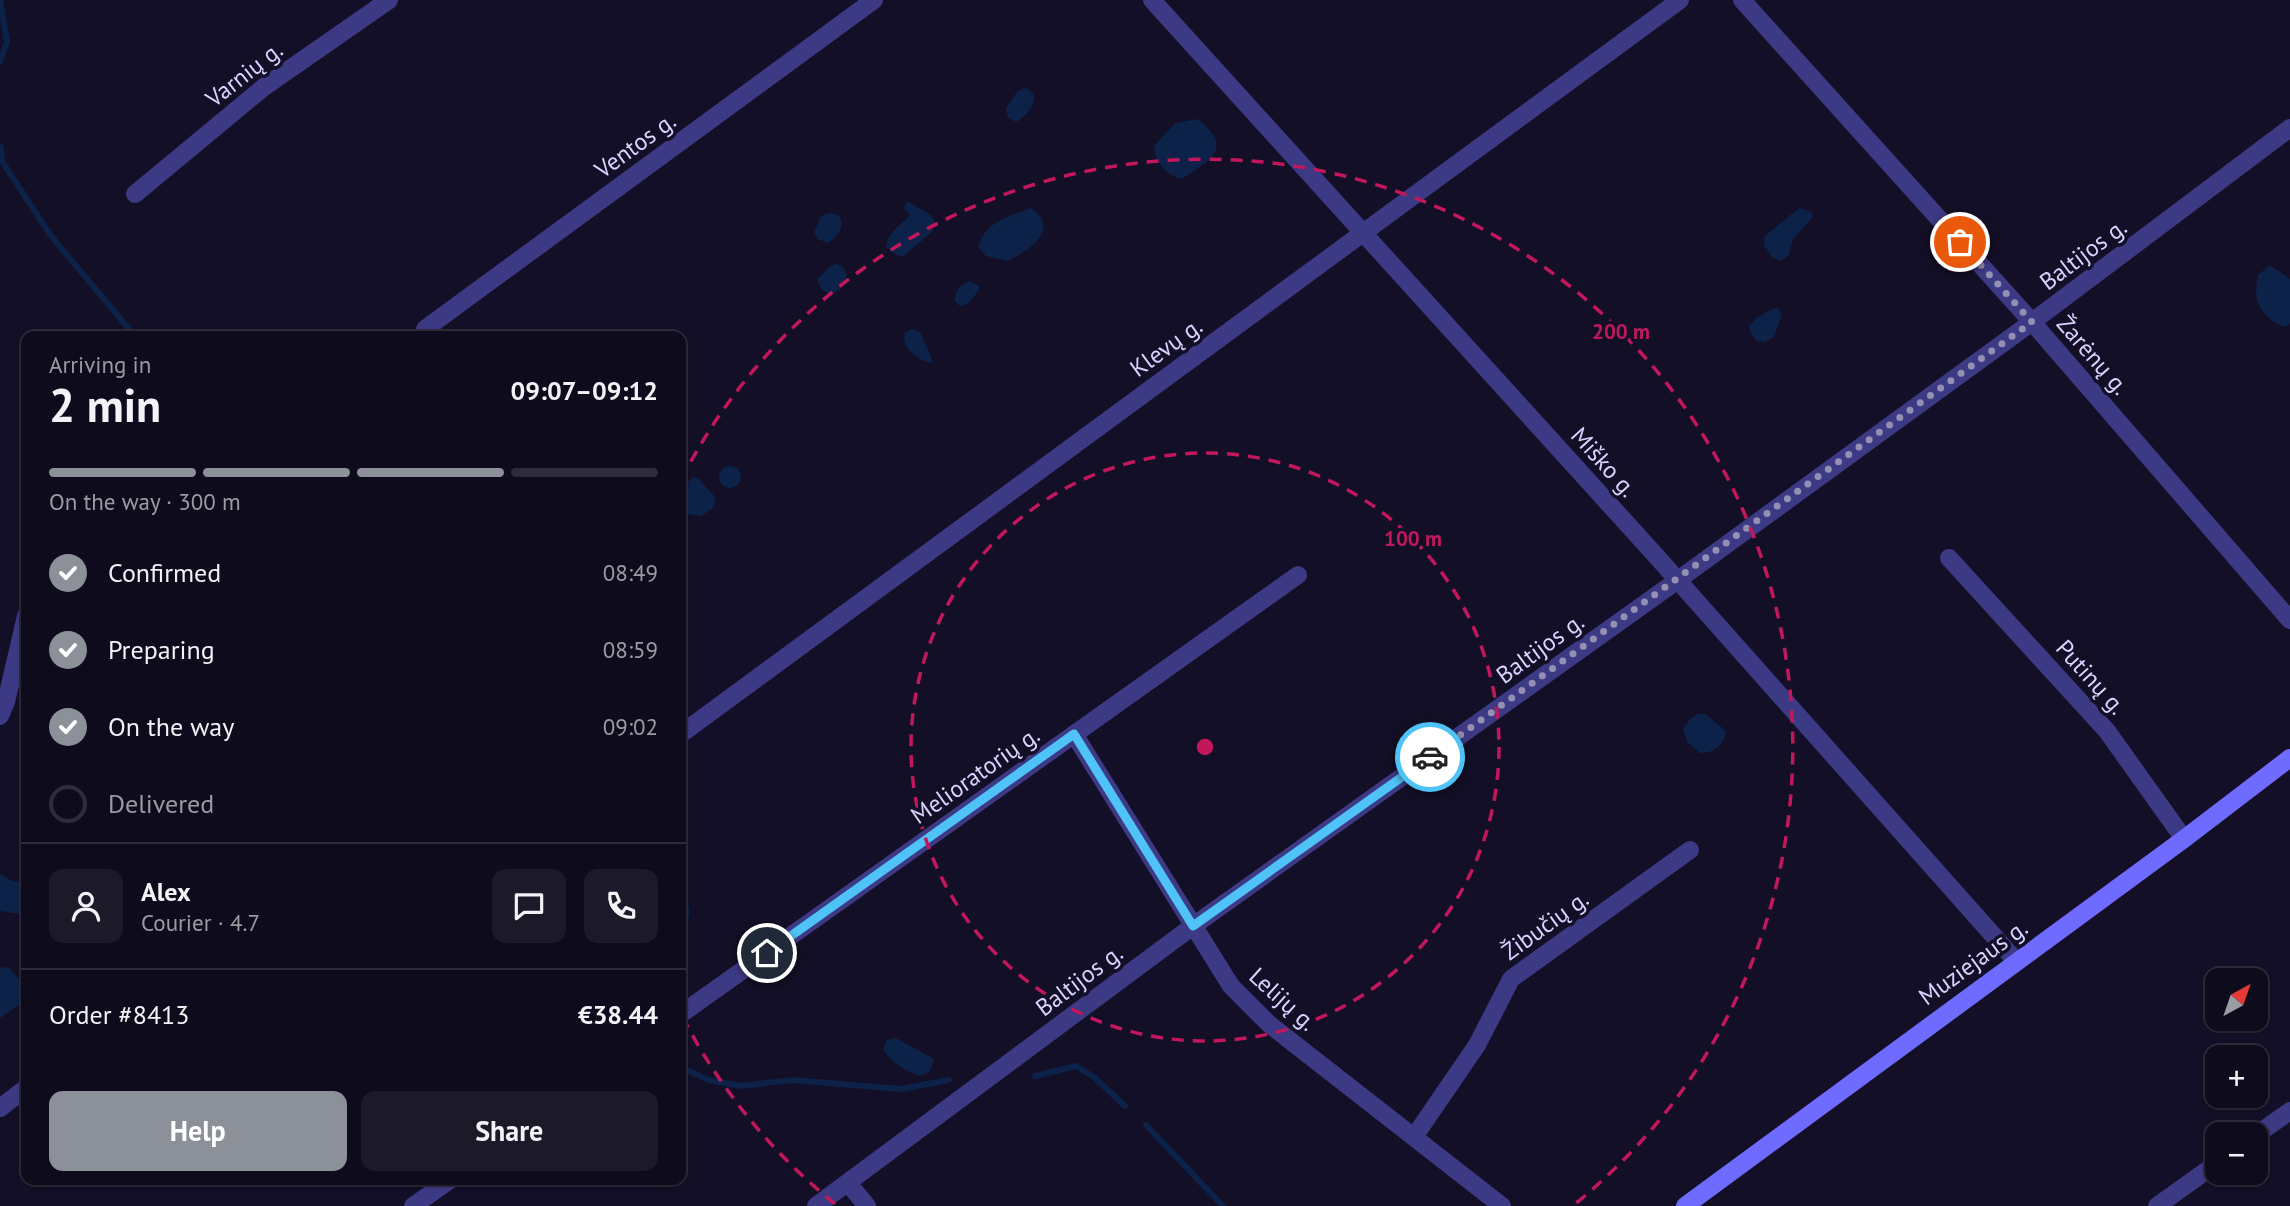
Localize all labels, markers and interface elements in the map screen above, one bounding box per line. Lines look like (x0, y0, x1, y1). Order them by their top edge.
street label: Varnių g. (198, 34, 289, 114)
street label: Ventos g. (588, 105, 682, 185)
street label: Baltijos g. (2033, 211, 2133, 297)
pin (1930, 212, 1990, 272)
icon: bag (1941, 223, 1979, 261)
street label: Žarėnų g. (2050, 309, 2136, 401)
street label: Klevų g. (1124, 310, 1208, 384)
text: 200 m (1592, 318, 1650, 345)
text: Arriving in (49, 350, 151, 379)
text: 09:07–09:12 (511, 374, 658, 407)
text: 2 min (49, 375, 161, 435)
street label: Miško g. (1564, 420, 1644, 504)
text: On the way · 300 m (49, 487, 241, 516)
text: 100 m (1384, 525, 1442, 552)
icon: check (49, 554, 87, 592)
text: Confirmed (108, 556, 221, 589)
text: 08:49 (603, 558, 658, 587)
street label: Baltijos g. (1490, 606, 1590, 690)
icon: check (49, 631, 87, 669)
text: Preparing (108, 633, 215, 666)
street label: Putinų g. (2049, 633, 2133, 721)
text: 08:59 (603, 635, 658, 664)
icon: check (49, 708, 87, 746)
text: On the way (108, 710, 234, 743)
text: 09:02 (603, 712, 658, 741)
street label: Melioratorių g. (905, 719, 1045, 831)
courier (1395, 722, 1465, 792)
centre of rings (1193, 735, 1217, 759)
icon: car (1411, 738, 1449, 776)
text: Delivered (108, 787, 214, 820)
button: person (49, 869, 123, 943)
button: chat (492, 869, 566, 943)
button: phone (584, 869, 658, 943)
text: Alex (141, 875, 191, 908)
street label: Žibučių g. (1495, 883, 1595, 967)
text: Courier · 4.7 (141, 908, 260, 937)
street label: Muziejaus g. (1912, 912, 2034, 1012)
pin (737, 923, 797, 983)
icon: home (748, 934, 786, 972)
street label: Baltijos g. (1029, 937, 1129, 1023)
street label: Lelijų g. (1243, 961, 1323, 1037)
north arrow (2205, 968, 2268, 1031)
map controls (2205, 968, 2268, 1185)
text: Order #8413 (49, 998, 189, 1031)
text: €38.44 (578, 998, 658, 1031)
button: + (2205, 1045, 2268, 1108)
button: Help (49, 1091, 347, 1171)
button: Share (361, 1091, 658, 1171)
button: − (2205, 1122, 2268, 1185)

